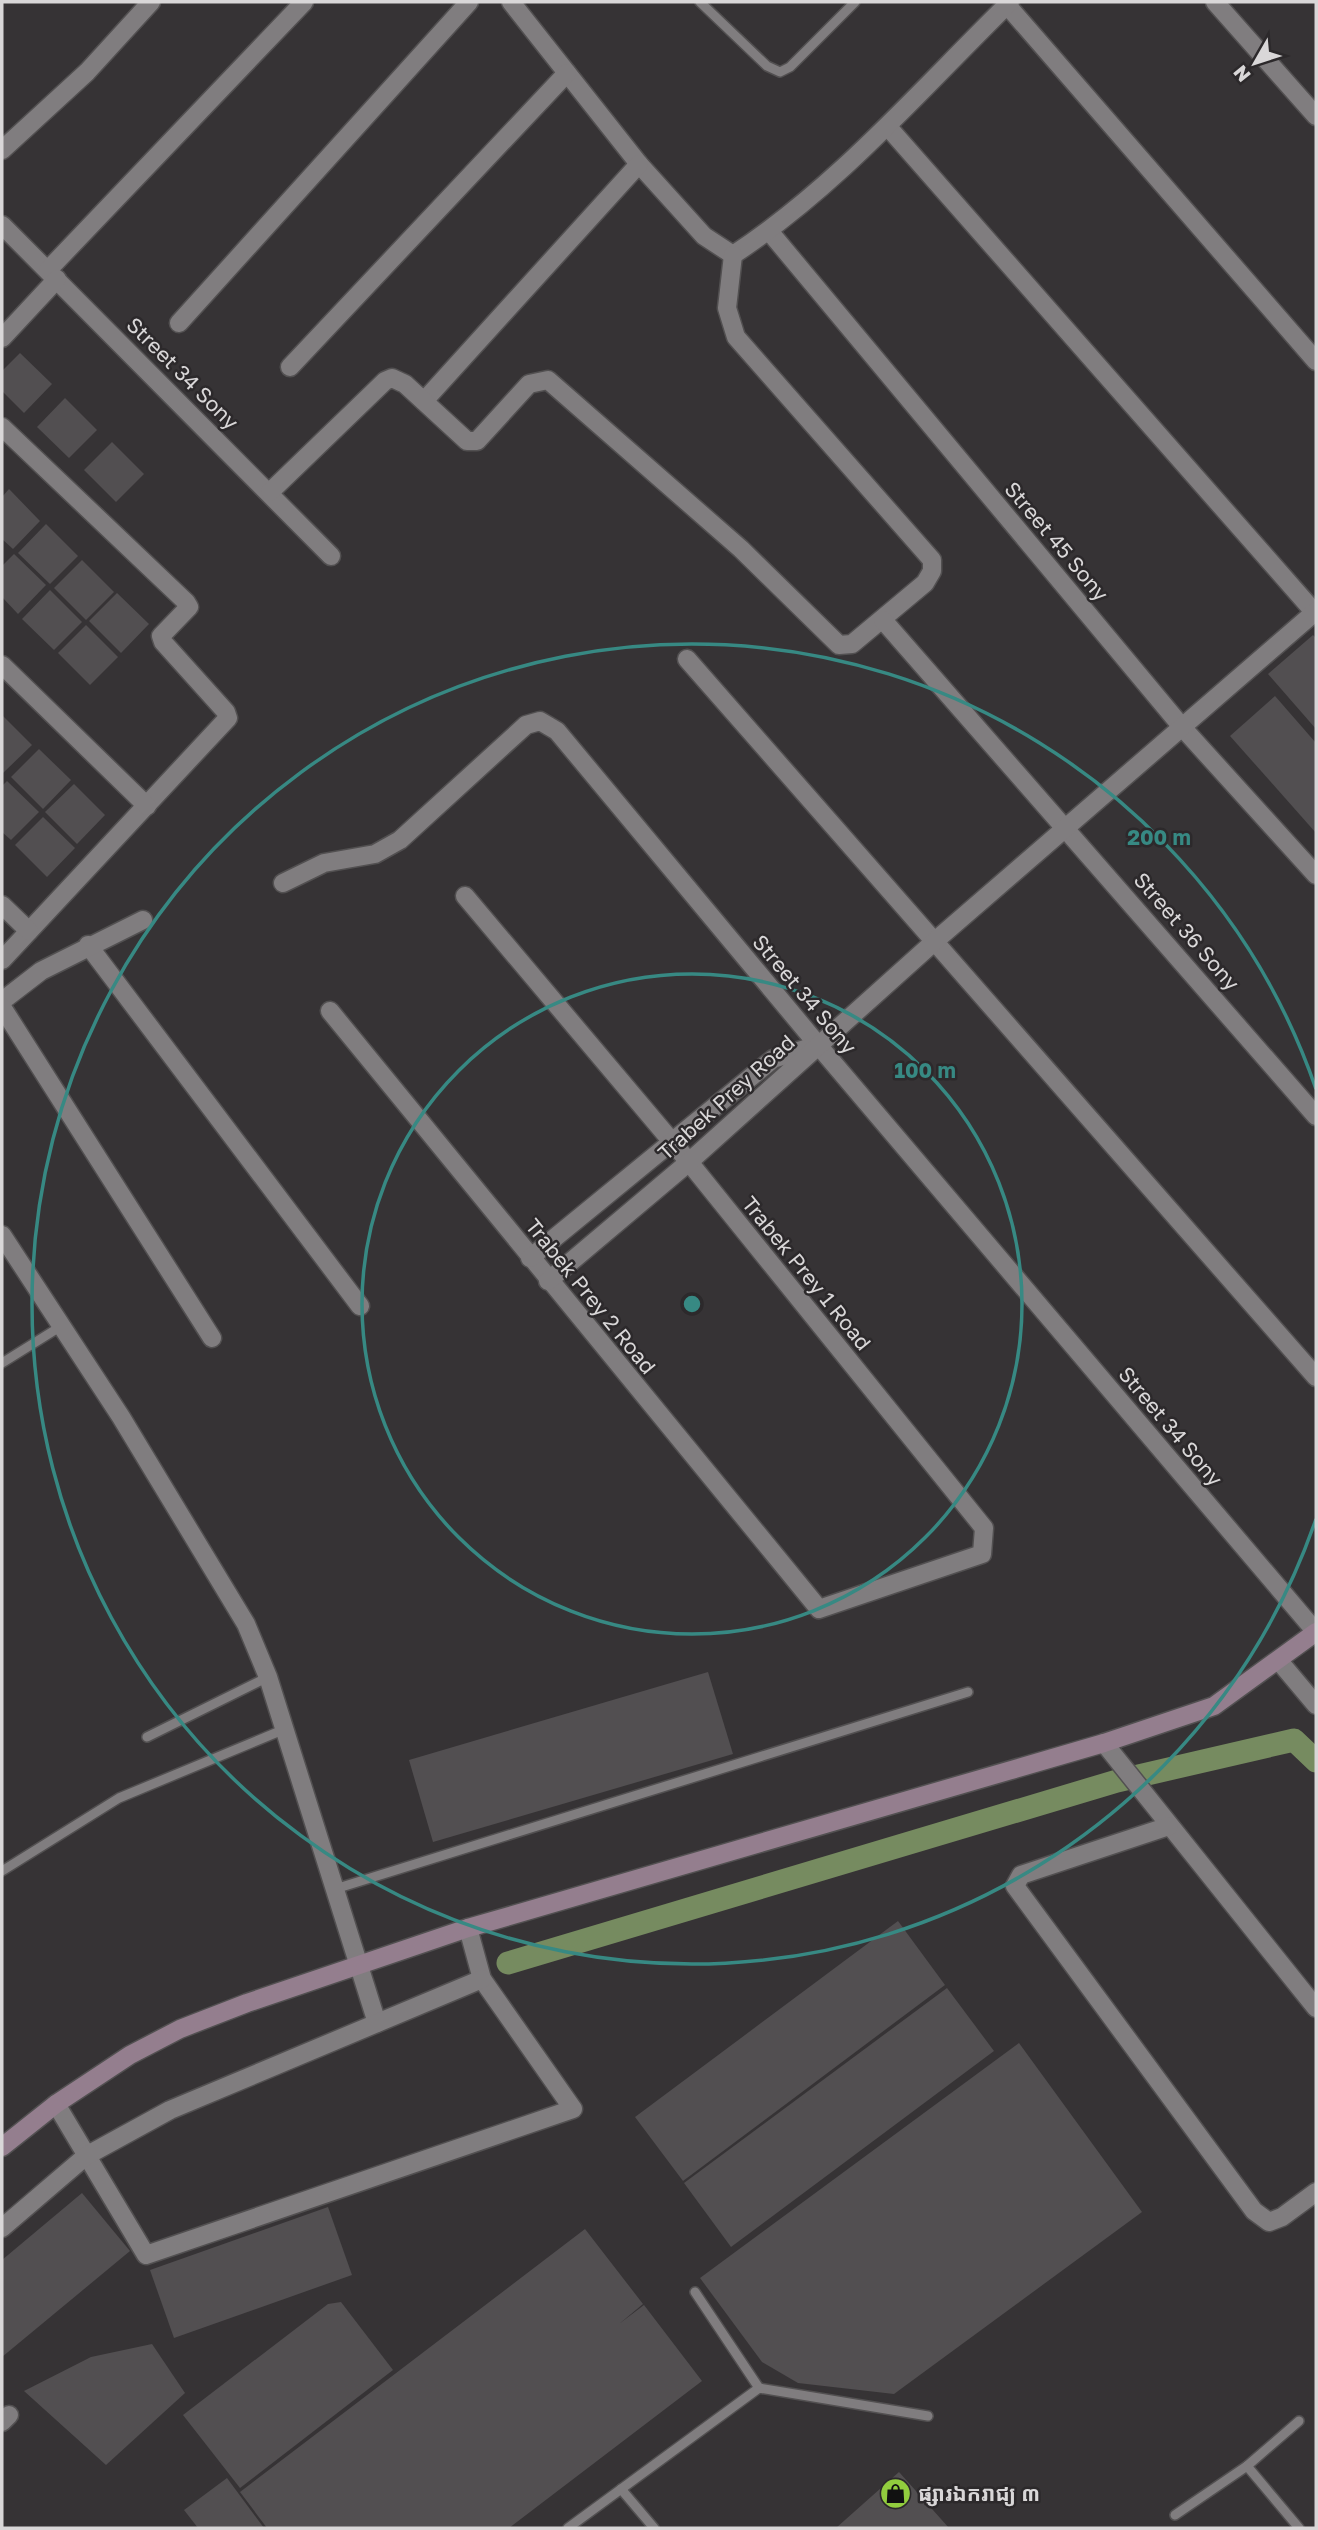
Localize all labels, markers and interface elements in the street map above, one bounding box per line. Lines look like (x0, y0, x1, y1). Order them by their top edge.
north arrow (1220, 28, 1290, 98)
text: N (1228, 61, 1255, 87)
street label: Street 34 Sony (121, 311, 245, 435)
street label: Street 45 Sony (999, 476, 1115, 606)
text: 200 m (1127, 824, 1191, 850)
street label: Street 36 Sony (1129, 867, 1245, 996)
street label: Street 34 Sony (747, 929, 863, 1059)
street label: Trabek Prey Road (652, 1029, 800, 1165)
text: 100 m (894, 1057, 956, 1083)
street label: Trabek Prey 1 Road (737, 1191, 877, 1355)
street label: Trabek Prey 2 Road (520, 1213, 662, 1379)
centre of rings (680, 1292, 704, 1316)
street label: Street 34 Sony (1113, 1361, 1229, 1491)
shop icon: ផ្សារឯករាជ្យ ៣ (878, 2476, 912, 2510)
place label: ផ្សារឯករាជ្យ ៣ (918, 2480, 1040, 2507)

